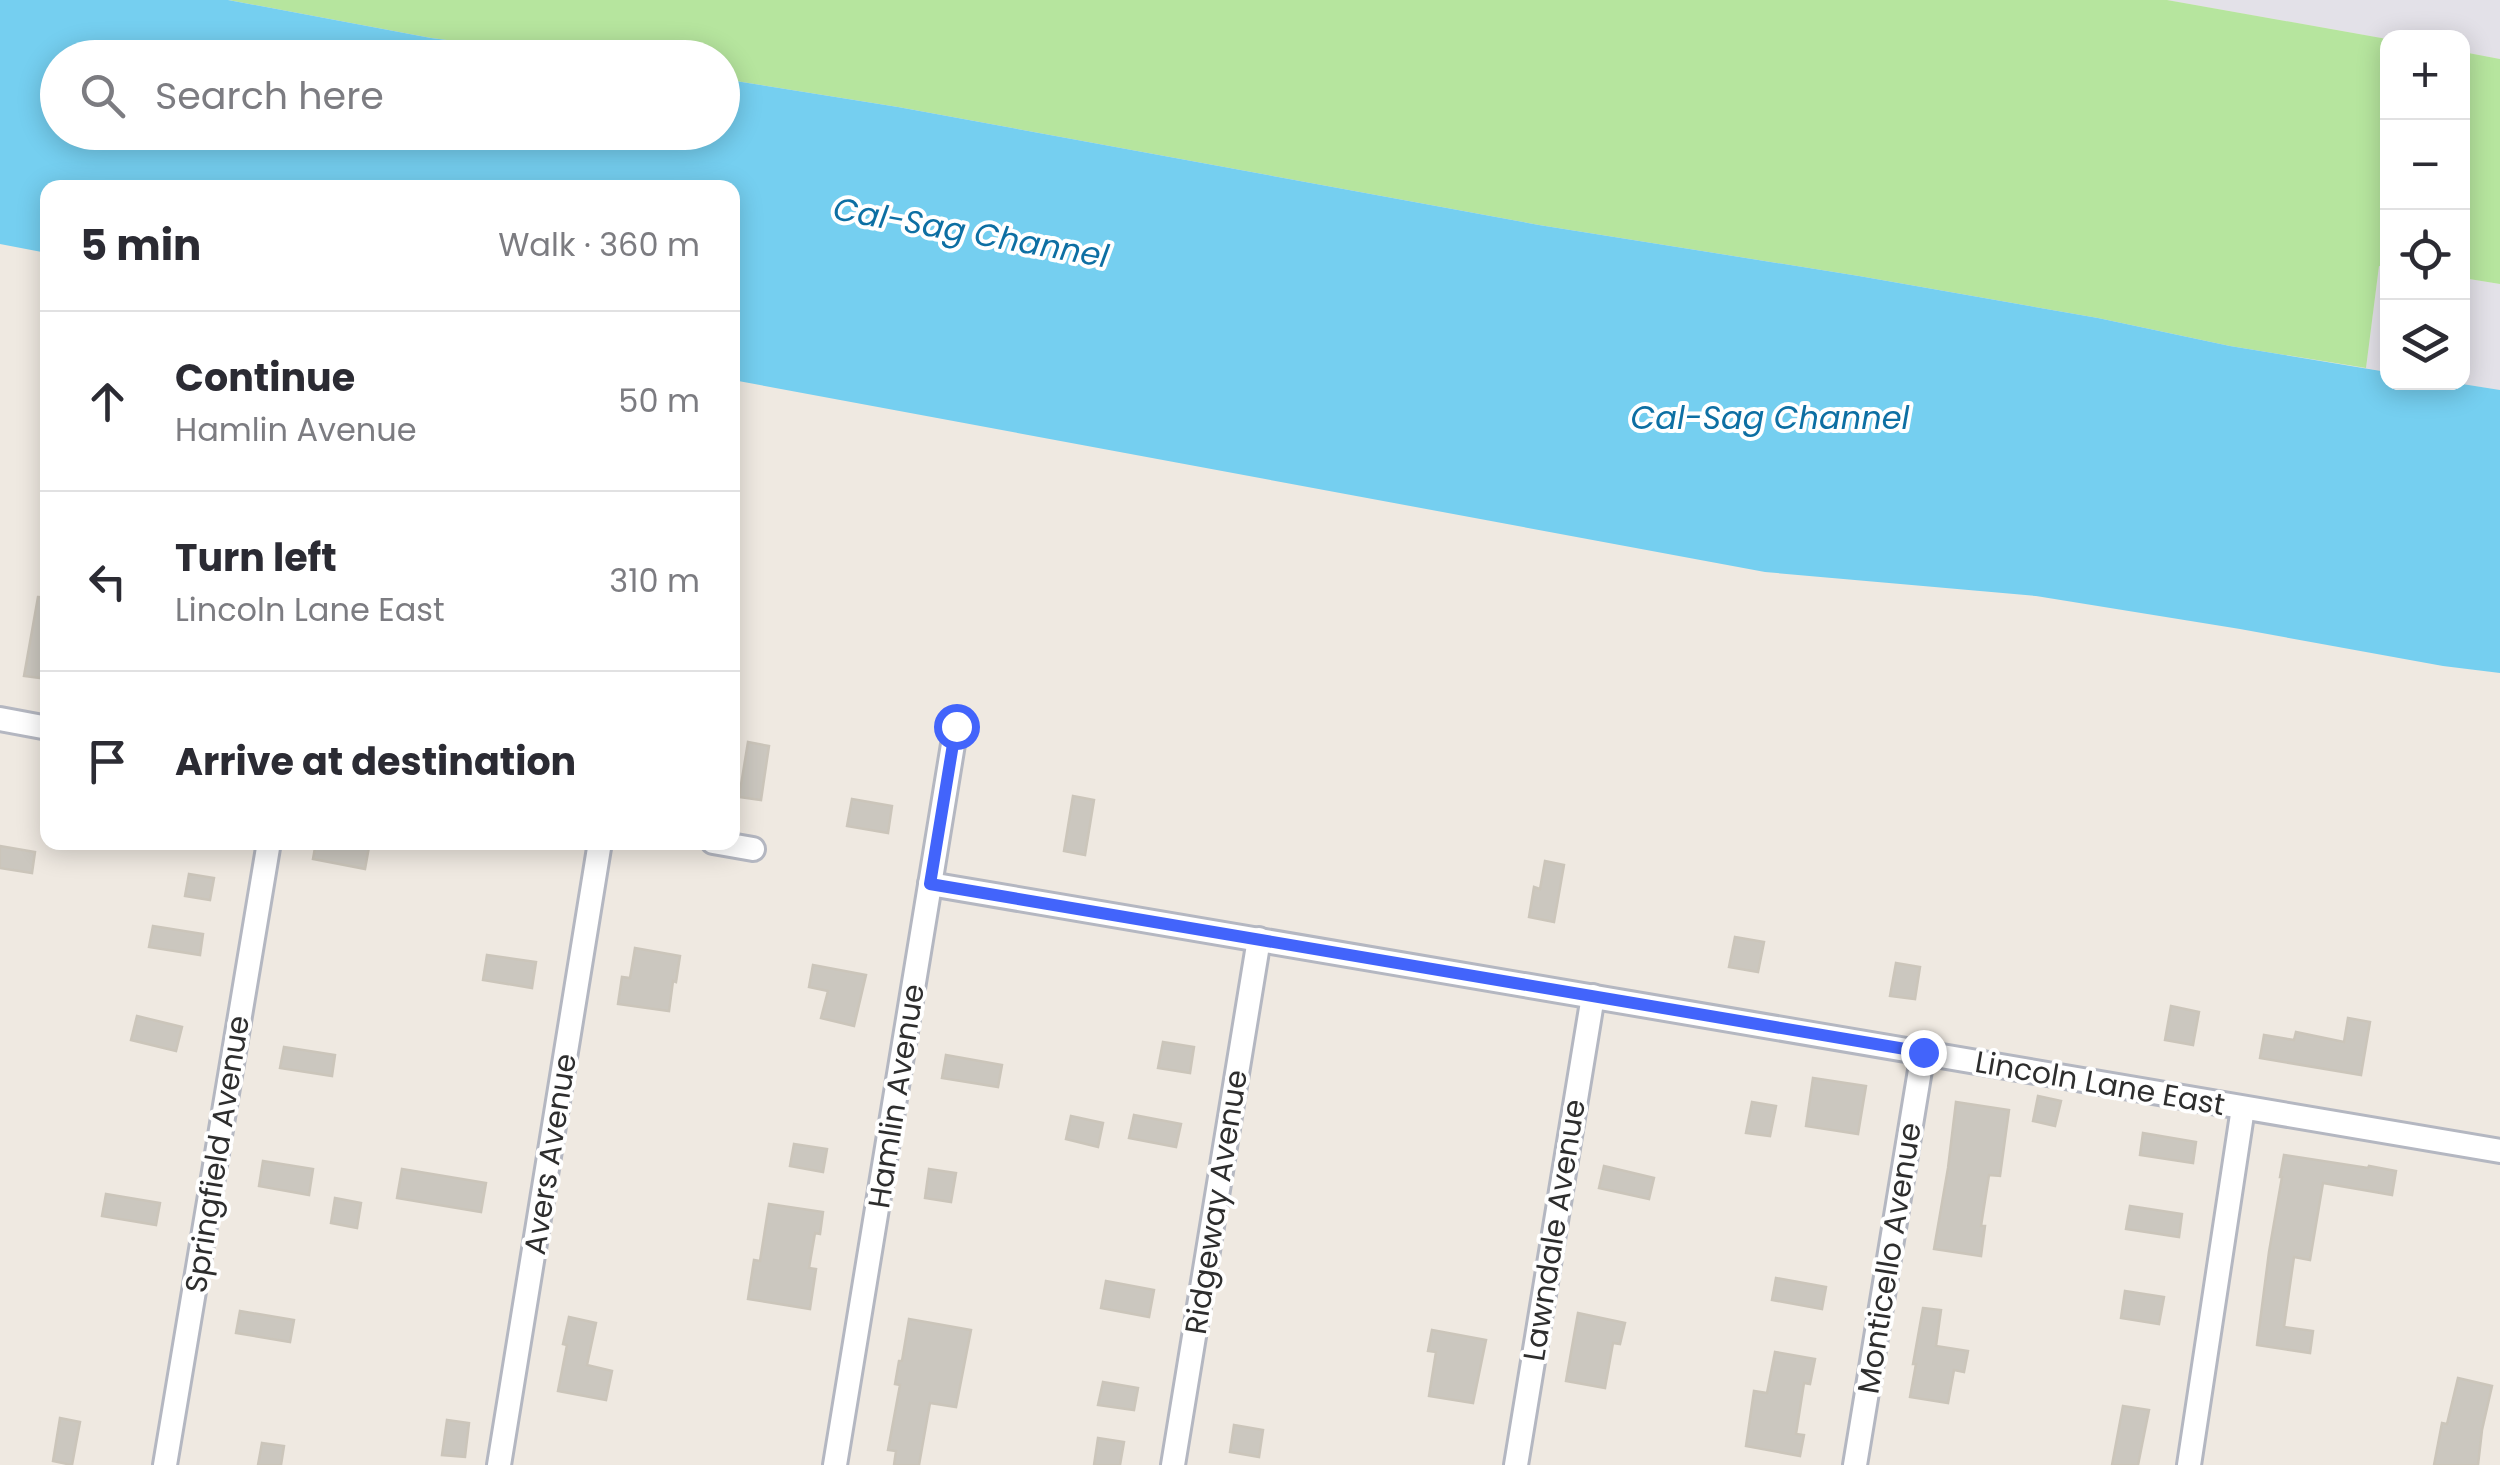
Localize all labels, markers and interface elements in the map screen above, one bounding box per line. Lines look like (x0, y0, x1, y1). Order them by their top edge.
map controls (2380, 30, 2470, 390)
button: + (2380, 30, 2470, 120)
search box (40, 40, 740, 150)
icon: search (75, 68, 130, 123)
text: Search here (155, 69, 384, 122)
button: − (2380, 120, 2470, 210)
water label: Cal-Sag Channel (830, 186, 1112, 278)
button: locate (2380, 210, 2470, 300)
text: 5 min (80, 216, 201, 275)
text: Walk · 360 m (498, 222, 700, 267)
button: layers (2380, 300, 2470, 390)
text: Continue (175, 351, 355, 404)
icon: ahead (80, 374, 135, 429)
text: 50 m (618, 378, 700, 423)
water label: Cal-Sag Channel (1631, 395, 1909, 440)
text: Hamlin Avenue (175, 407, 417, 452)
text: Turn left (175, 531, 337, 584)
icon: left (80, 554, 135, 609)
text: 310 m (609, 558, 700, 603)
text: Lincoln Lane East (175, 587, 445, 632)
route start (934, 704, 980, 750)
icon: arrive (80, 734, 135, 789)
text: Arrive at destination (175, 735, 576, 788)
street label: Hamlin Avenue (857, 981, 935, 1211)
street label: Springfield Avenue (174, 1012, 260, 1296)
route end (1901, 1030, 1947, 1076)
street label: Lincoln Lane East (1972, 1040, 2228, 1126)
street label: Avers Avenue (513, 1050, 587, 1258)
street label: Ridgeway Avenue (1174, 1067, 1258, 1337)
street label: Lawndale Avenue (1512, 1096, 1596, 1364)
street label: Monticello Avenue (1846, 1119, 1932, 1397)

